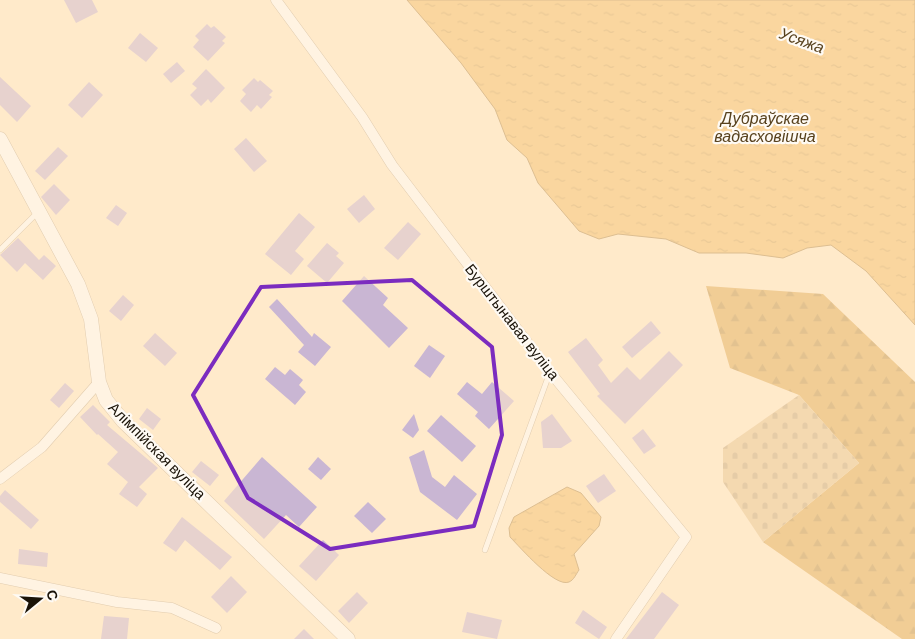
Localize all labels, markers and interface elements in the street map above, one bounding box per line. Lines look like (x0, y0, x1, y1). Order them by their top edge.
water label: Усяжа (776, 22, 827, 56)
water label: Дубраўскае вадасховішча (714, 108, 816, 145)
street label: Бурштынавая вуліца (462, 260, 564, 384)
street label: Алімпійская вуліца (105, 398, 210, 503)
north arrow (15, 574, 65, 624)
text: С (43, 587, 62, 602)

